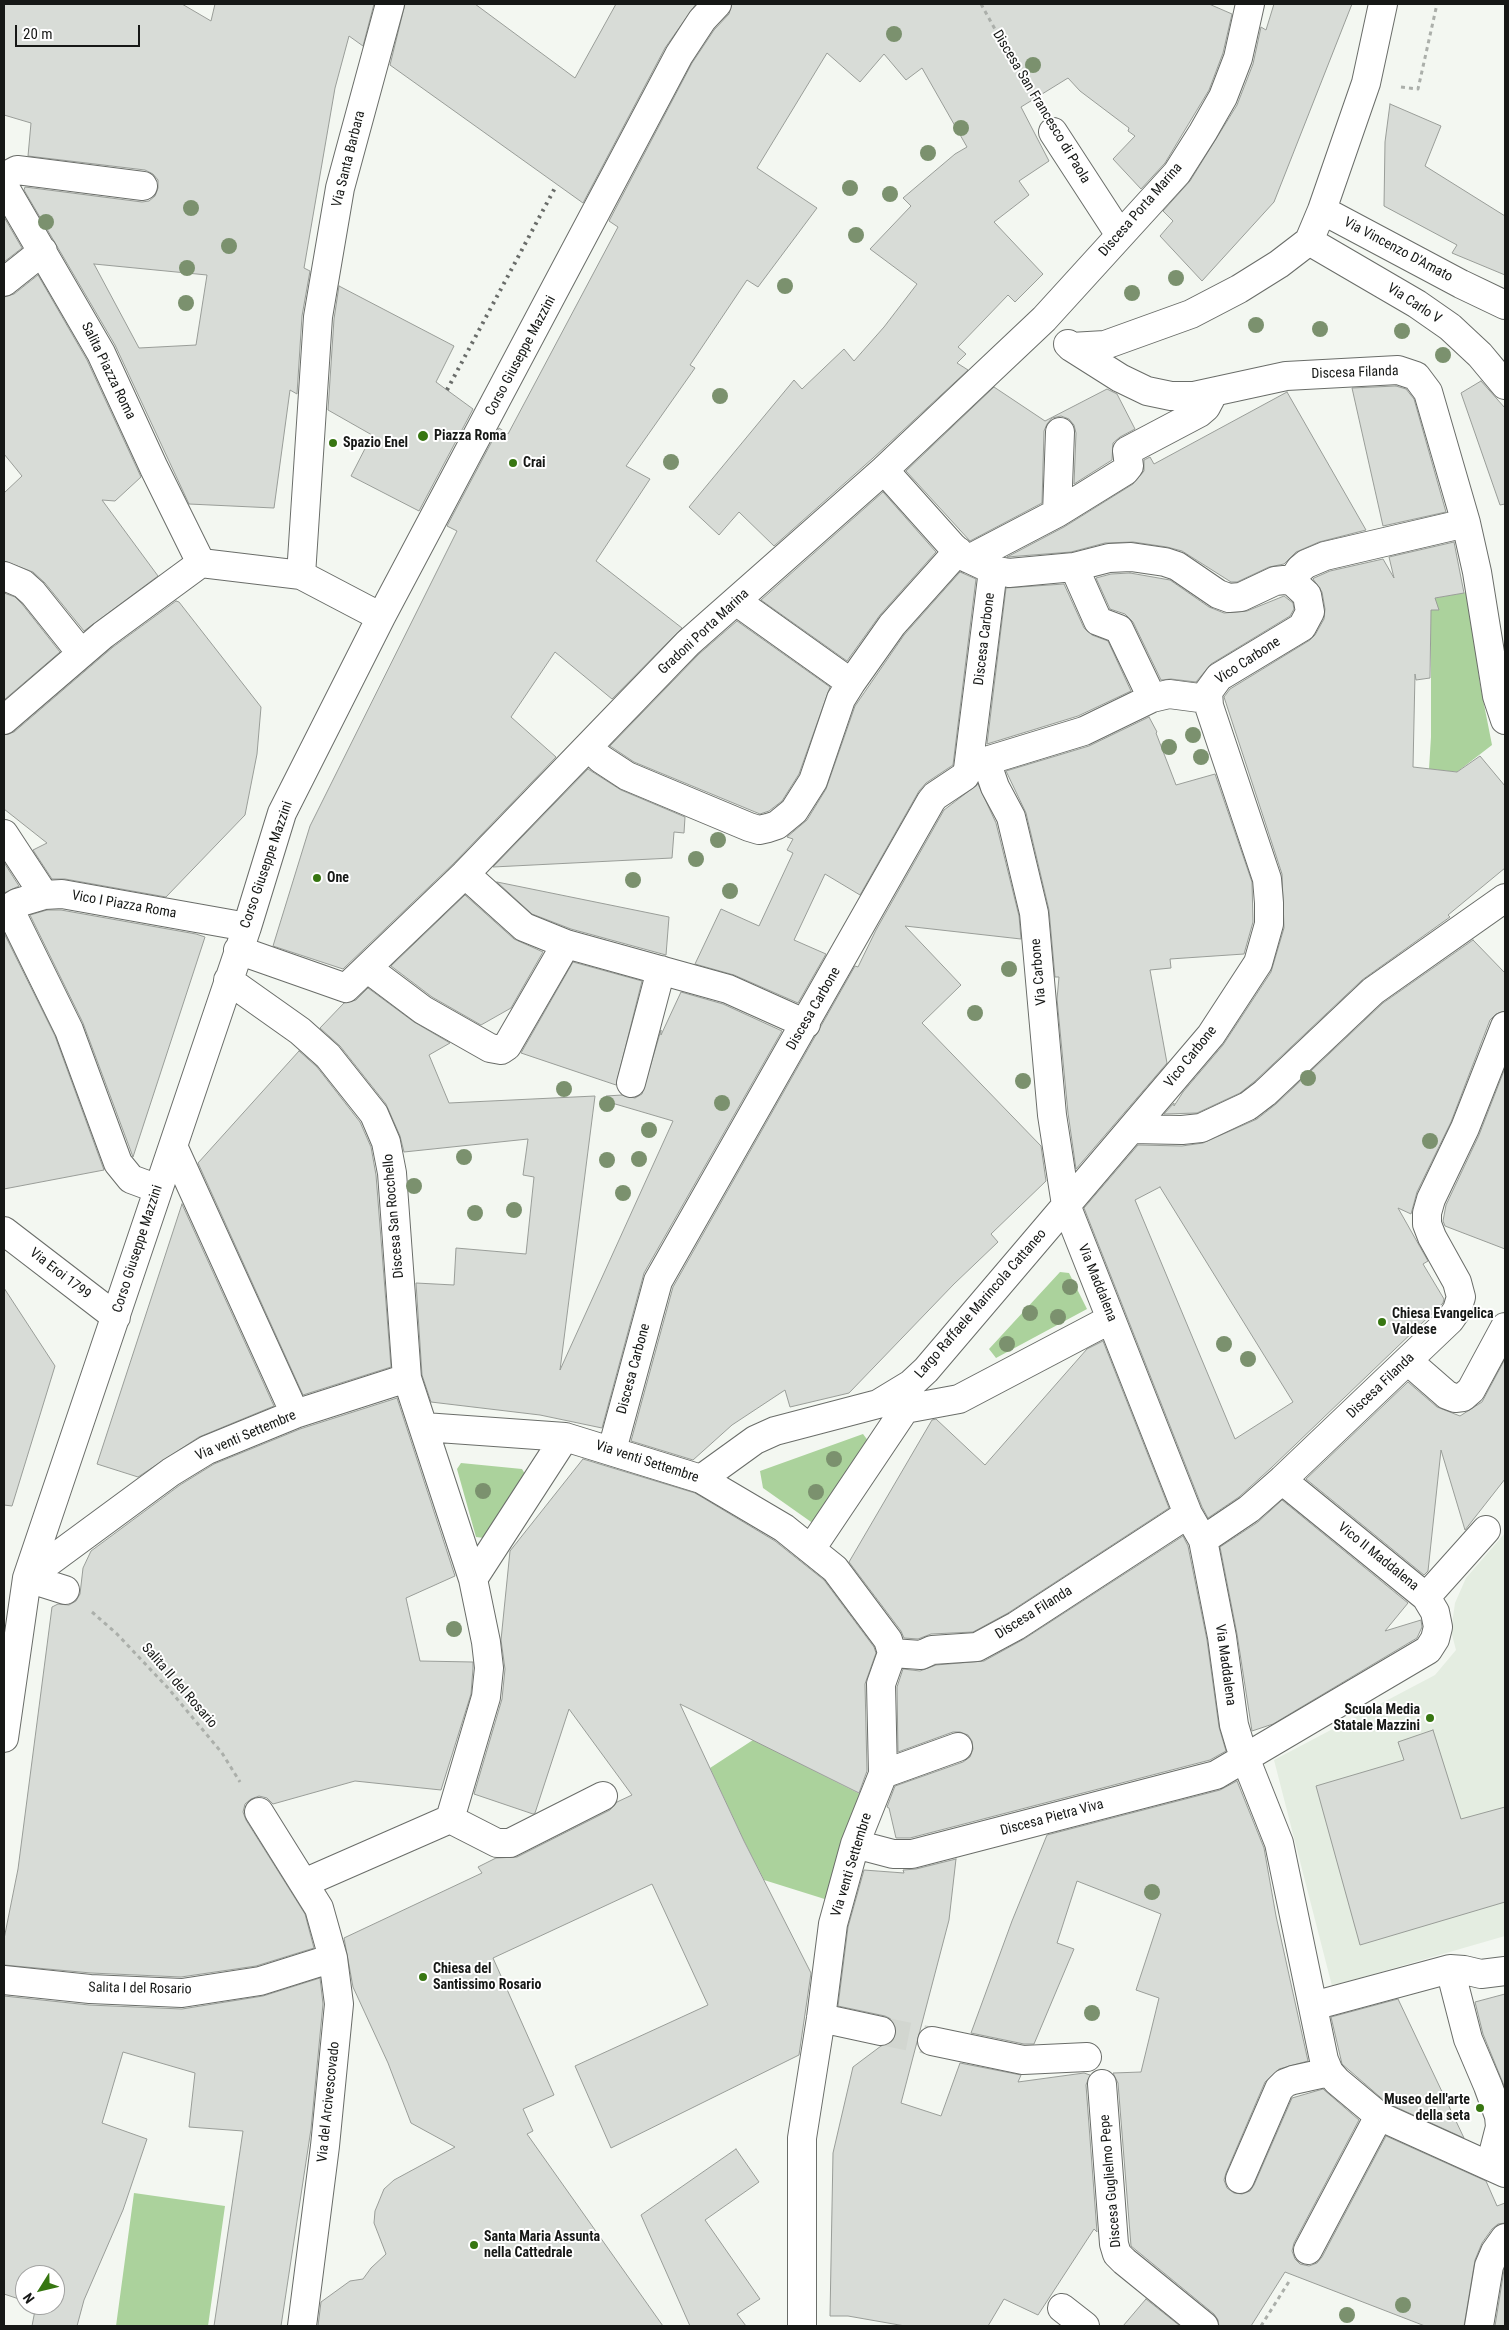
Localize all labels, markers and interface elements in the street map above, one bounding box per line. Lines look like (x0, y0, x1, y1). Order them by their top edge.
scale bar (18, 15, 142, 47)
text: 20 m (23, 25, 53, 43)
street label: Discesa San Francesco di Paola (989, 27, 1093, 187)
street label: Via Santa Barbara (329, 109, 369, 209)
street label: Discesa Porta Marina (1096, 160, 1186, 260)
street label: Via Vincenzo D'Amato (1341, 214, 1455, 286)
street label: Via Carlo V (1384, 280, 1444, 328)
street label: Corso Giuseppe Mazzini (482, 293, 560, 419)
street label: Salita Piazza Roma (77, 320, 139, 422)
street label: Discesa Filanda (1311, 363, 1399, 383)
place label: Piazza Roma (434, 428, 506, 444)
marker: Piazza Roma (416, 429, 430, 443)
place label: Spazio Enel (343, 435, 408, 451)
marker: Spazio Enel (327, 437, 339, 449)
place label: Crai (523, 455, 546, 471)
marker: Crai (507, 457, 519, 469)
street label: Gradoni Porta Marina (655, 586, 753, 678)
street label: Discesa Carbone (971, 592, 999, 686)
street label: Vico Carbone (1212, 634, 1284, 688)
street label: Corso Giuseppe Mazzini (237, 799, 297, 931)
place label: One (327, 870, 349, 886)
marker: One (311, 872, 323, 884)
street label: Vico I Piazza Roma (70, 888, 178, 922)
street label: Via Carbone (1028, 938, 1050, 1006)
street label: Discesa Carbone (783, 964, 845, 1054)
street label: Vico Carbone (1161, 1023, 1221, 1091)
street label: Discesa San Rocchello (380, 1153, 408, 1279)
street label: Corso Giuseppe Mazzini (109, 1183, 167, 1315)
street label: Largo Raffaele Marincola Cattaneo (912, 1226, 1050, 1382)
street label: Via Maddalena (1074, 1242, 1120, 1324)
street label: Via Eroi 1799 (26, 1245, 94, 1303)
place label: Chiesa Evangelica Valdese (1392, 1306, 1493, 1338)
marker: Chiesa Evangelica Valdese (1376, 1316, 1388, 1328)
street label: Discesa Carbone (614, 1322, 654, 1416)
street label: Discesa Filanda (1344, 1350, 1418, 1422)
street label: Via venti Settembre (193, 1407, 299, 1465)
street label: Via venti Settembre (593, 1437, 701, 1487)
street label: Vico II Maddalena (1334, 1519, 1422, 1595)
street label: Discesa Filanda (993, 1583, 1075, 1643)
street label: Via Maddalena (1211, 1623, 1239, 1707)
street label: Salita II del Rosario (138, 1640, 220, 1732)
place label: Scuola Media Statale Mazzini (1333, 1702, 1420, 1734)
marker: Scuola Media Statale Mazzini (1424, 1712, 1436, 1724)
street label: Discesa Pietra Viva (999, 1796, 1105, 1840)
street label: Via venti Settembre (828, 1811, 876, 1919)
place label: Chiesa del Santissimo Rosario (433, 1961, 541, 1994)
marker: Chiesa del Santissimo Rosario (417, 1971, 429, 1983)
street label: Salita I del Rosario (88, 1980, 192, 1998)
street label: Via del Arcivescovado (314, 2041, 344, 2163)
place label: Museo dell'arte della seta (1384, 2092, 1470, 2124)
marker: Museo dell'arte della seta (1474, 2102, 1486, 2114)
street label: Discesa Guglielmo Pepe (1097, 2114, 1125, 2248)
place label: Santa Maria Assunta nella Cattedrale (484, 2229, 600, 2262)
marker: Santa Maria Assunta nella Cattedrale (468, 2239, 480, 2251)
north arrow (15, 2265, 65, 2315)
text: N (20, 2290, 38, 2306)

